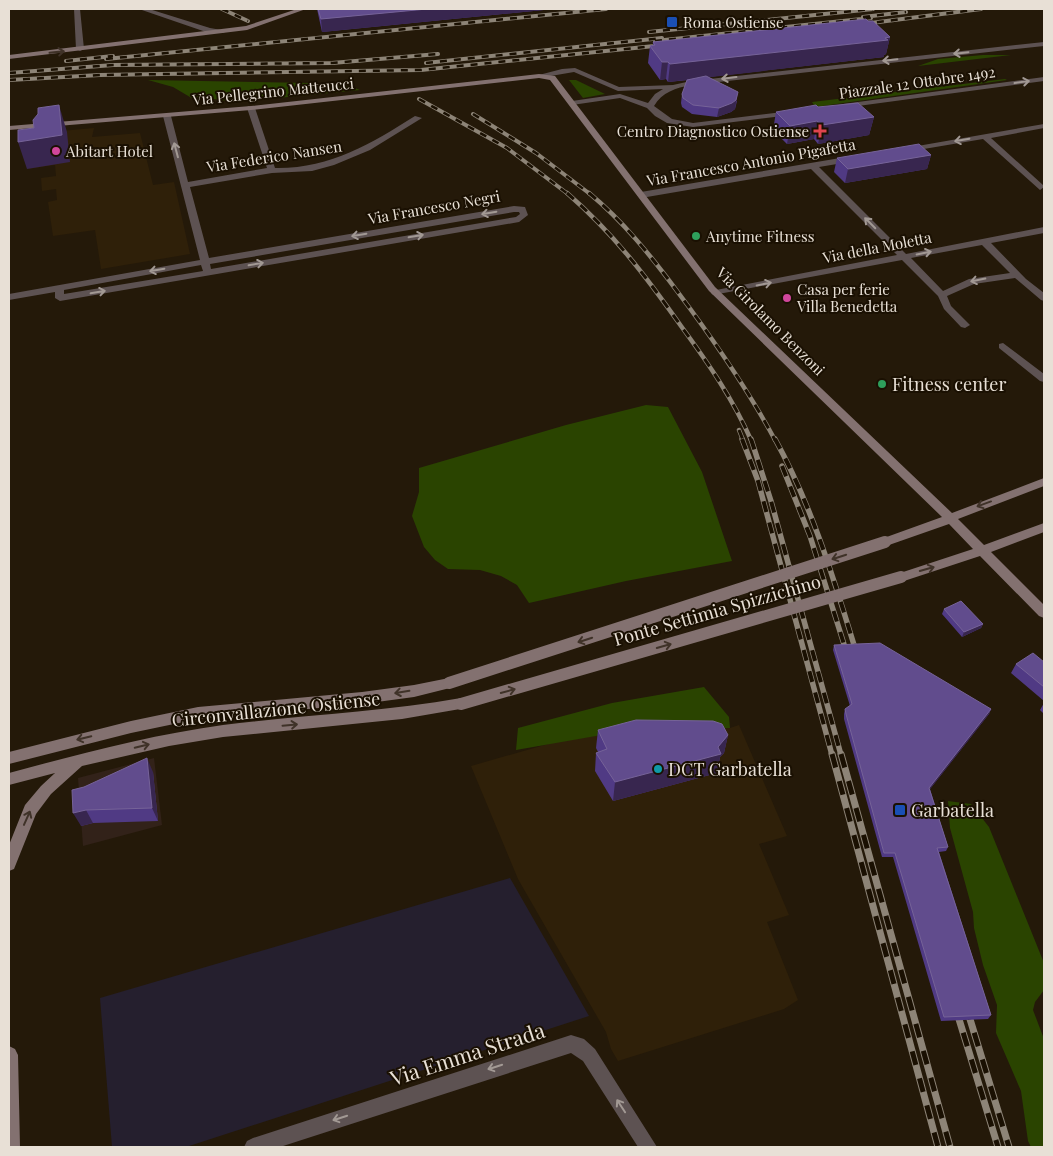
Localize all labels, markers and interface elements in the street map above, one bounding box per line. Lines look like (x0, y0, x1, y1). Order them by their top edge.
place label: Roma Ostiense (683, 12, 784, 32)
marker: Roma Ostiense (665, 15, 679, 29)
one-way arrow (49, 47, 65, 57)
one-way arrow (953, 48, 969, 58)
one-way arrow (883, 55, 899, 65)
street label: Piazzale 12 Ottobre 1492 (838, 61, 996, 103)
street label: Via Pellegrino Matteucci (190, 73, 355, 110)
one-way arrow (721, 73, 737, 83)
one-way arrow (1014, 76, 1030, 86)
place label: Centro Diagnostico Ostiense (617, 121, 809, 141)
marker: Centro Diagnostico Ostiense (813, 124, 827, 138)
street label: Via Francesco Antonio Pigafetta (644, 134, 858, 190)
street label: Via Federico Nansen (204, 135, 343, 177)
one-way arrow (954, 136, 970, 146)
place label: Abitart Hotel (65, 141, 153, 161)
one-way arrow (171, 143, 180, 159)
marker: Abitart Hotel (50, 145, 62, 157)
street label: Via Francesco Negri (365, 185, 502, 229)
one-way arrow (481, 209, 497, 219)
one-way arrow (864, 217, 876, 229)
place label: Anytime Fitness (705, 226, 814, 246)
street label: Via della Moletta (820, 227, 934, 268)
marker: Anytime Fitness (690, 230, 702, 242)
one-way arrow (352, 231, 368, 241)
one-way arrow (408, 231, 424, 241)
one-way arrow (915, 248, 931, 257)
one-way arrow (248, 259, 264, 269)
street label: Via Girolamo Benzoni (712, 262, 830, 380)
one-way arrow (150, 266, 166, 276)
one-way arrow (971, 276, 987, 286)
one-way arrow (756, 278, 772, 288)
place label: Casa per ferie Villa Benedetta (796, 279, 898, 316)
one-way arrow (90, 286, 106, 296)
marker: Casa per ferie Villa Benedetta (781, 292, 793, 304)
place label: Fitness center (892, 372, 1006, 396)
marker: Fitness center (876, 378, 888, 390)
one-way arrow (977, 500, 992, 509)
one-way arrow (831, 553, 847, 563)
one-way arrow (919, 563, 935, 573)
street label: Ponte Settimia Spizzichino (611, 569, 824, 651)
one-way arrow (577, 636, 593, 646)
one-way arrow (655, 640, 671, 650)
one-way arrow (499, 685, 515, 695)
street label: Circonvallazione Ostiense (171, 686, 381, 732)
one-way arrow (394, 688, 410, 698)
one-way arrow (281, 720, 297, 730)
one-way arrow (76, 734, 92, 743)
one-way arrow (134, 741, 150, 750)
place label: DCT Garbatella (668, 757, 792, 781)
marker: DCT Garbatella (652, 763, 664, 775)
place label: Garbatella (911, 798, 994, 822)
marker: Garbatella (893, 803, 907, 817)
one-way arrow (22, 811, 32, 826)
street label: Via Emma Strada (385, 1015, 548, 1091)
one-way arrow (487, 1063, 503, 1072)
one-way arrow (616, 1100, 626, 1114)
one-way arrow (333, 1114, 349, 1124)

